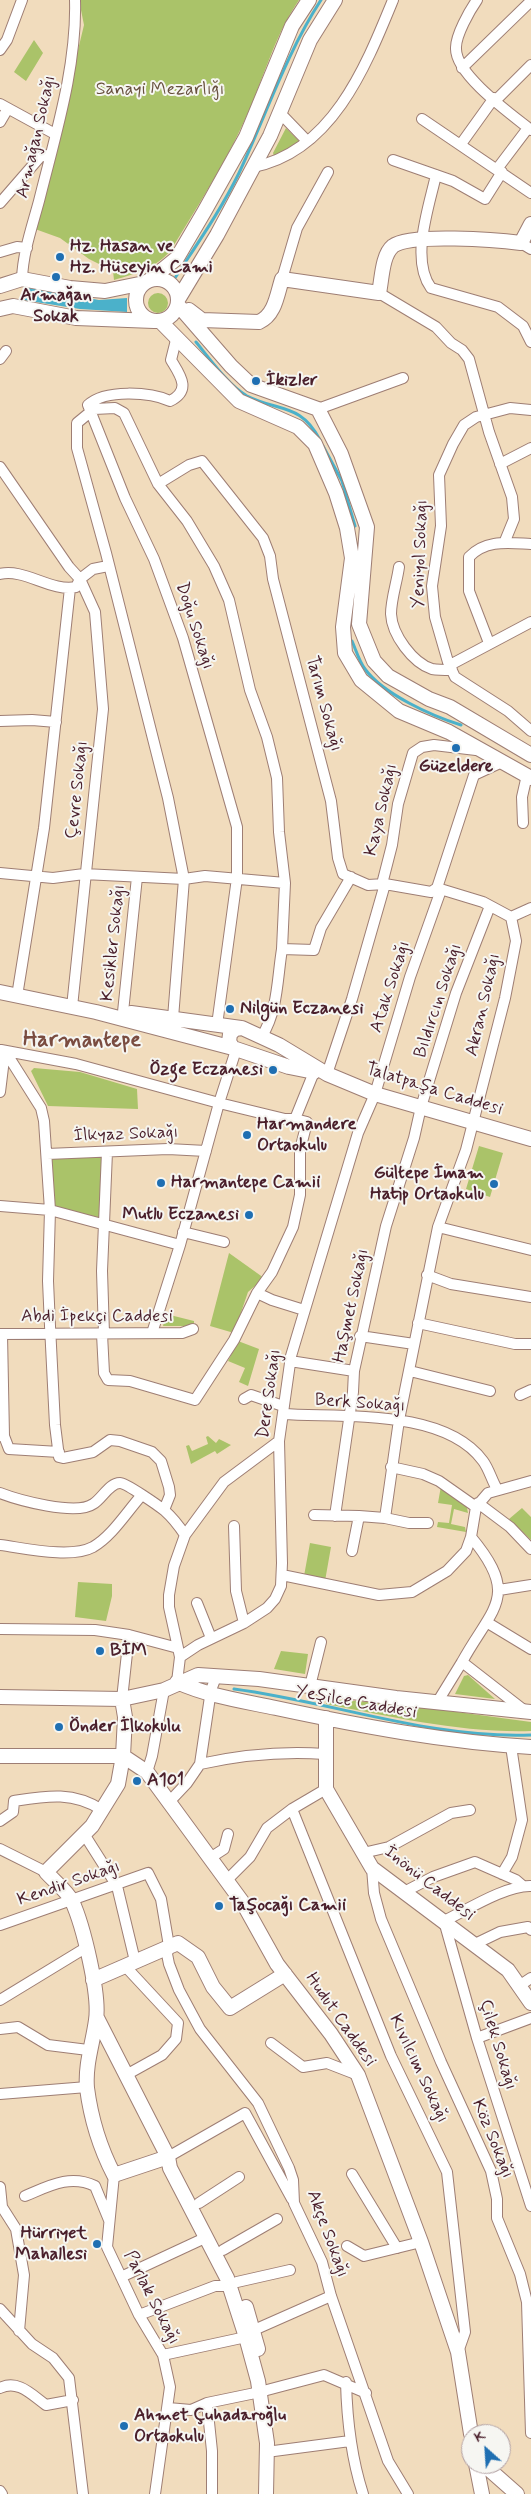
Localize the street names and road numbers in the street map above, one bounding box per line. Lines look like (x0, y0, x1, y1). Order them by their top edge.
street label: Armağan Sokağı (12, 73, 62, 201)
street label: Yeniyol Sokağı (408, 499, 434, 609)
street label: Doğu Sokağı (170, 580, 218, 672)
street label: Tarım Sokağı (300, 654, 346, 754)
street label: Çevre Sokağı (62, 740, 94, 840)
street label: Kaya Sokağı (361, 762, 403, 858)
street label: Kesikler Sokağı (97, 884, 131, 1002)
street label: Atak Sokağı (366, 938, 416, 1036)
street label: Bıldırcın Sokağı (410, 941, 468, 1061)
street label: Akran Sokağı (462, 952, 506, 1058)
street label: Talatpaşa Caddesi (363, 1059, 505, 1121)
street label: İlkyaz Sokağı (73, 1122, 179, 1148)
street label: Haşmet Sokağı (329, 1247, 375, 1365)
street label: Abdi İpekçi Caddesi (21, 1306, 173, 1328)
street label: Dere Sokağı (253, 1348, 287, 1440)
street label: Berk Sokağı (314, 1390, 406, 1418)
street label: Yeşilce Caddesi (294, 1682, 418, 1724)
street label: İnönü Caddesi (379, 1842, 479, 1926)
street label: Kendir Sokağı (15, 1856, 123, 1912)
street label: Hudut Caddesi (300, 1969, 380, 2071)
street label: Çilek Sokağı (473, 1997, 521, 2093)
street label: Kıvılcım Sokağı (383, 2011, 453, 2127)
street label: Köz Sokağı (466, 2096, 518, 2182)
street label: Akçe Sokağı (301, 2187, 353, 2281)
street label: Parlak Sokağı (118, 2247, 184, 2349)

